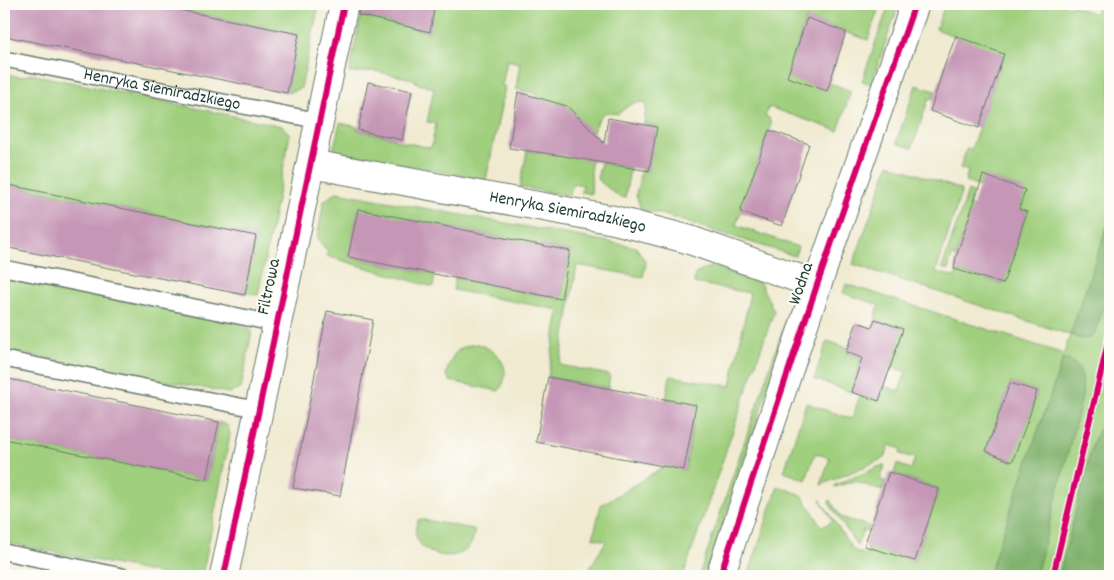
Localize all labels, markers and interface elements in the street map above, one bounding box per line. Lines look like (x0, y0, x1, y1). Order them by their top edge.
street label: Henryka Siemiradzkiego (81, 62, 243, 118)
street label: Henryka Siemiradzkiego (487, 185, 649, 240)
street label: Filtrowa (252, 256, 288, 317)
street label: Wodna (783, 259, 821, 309)

